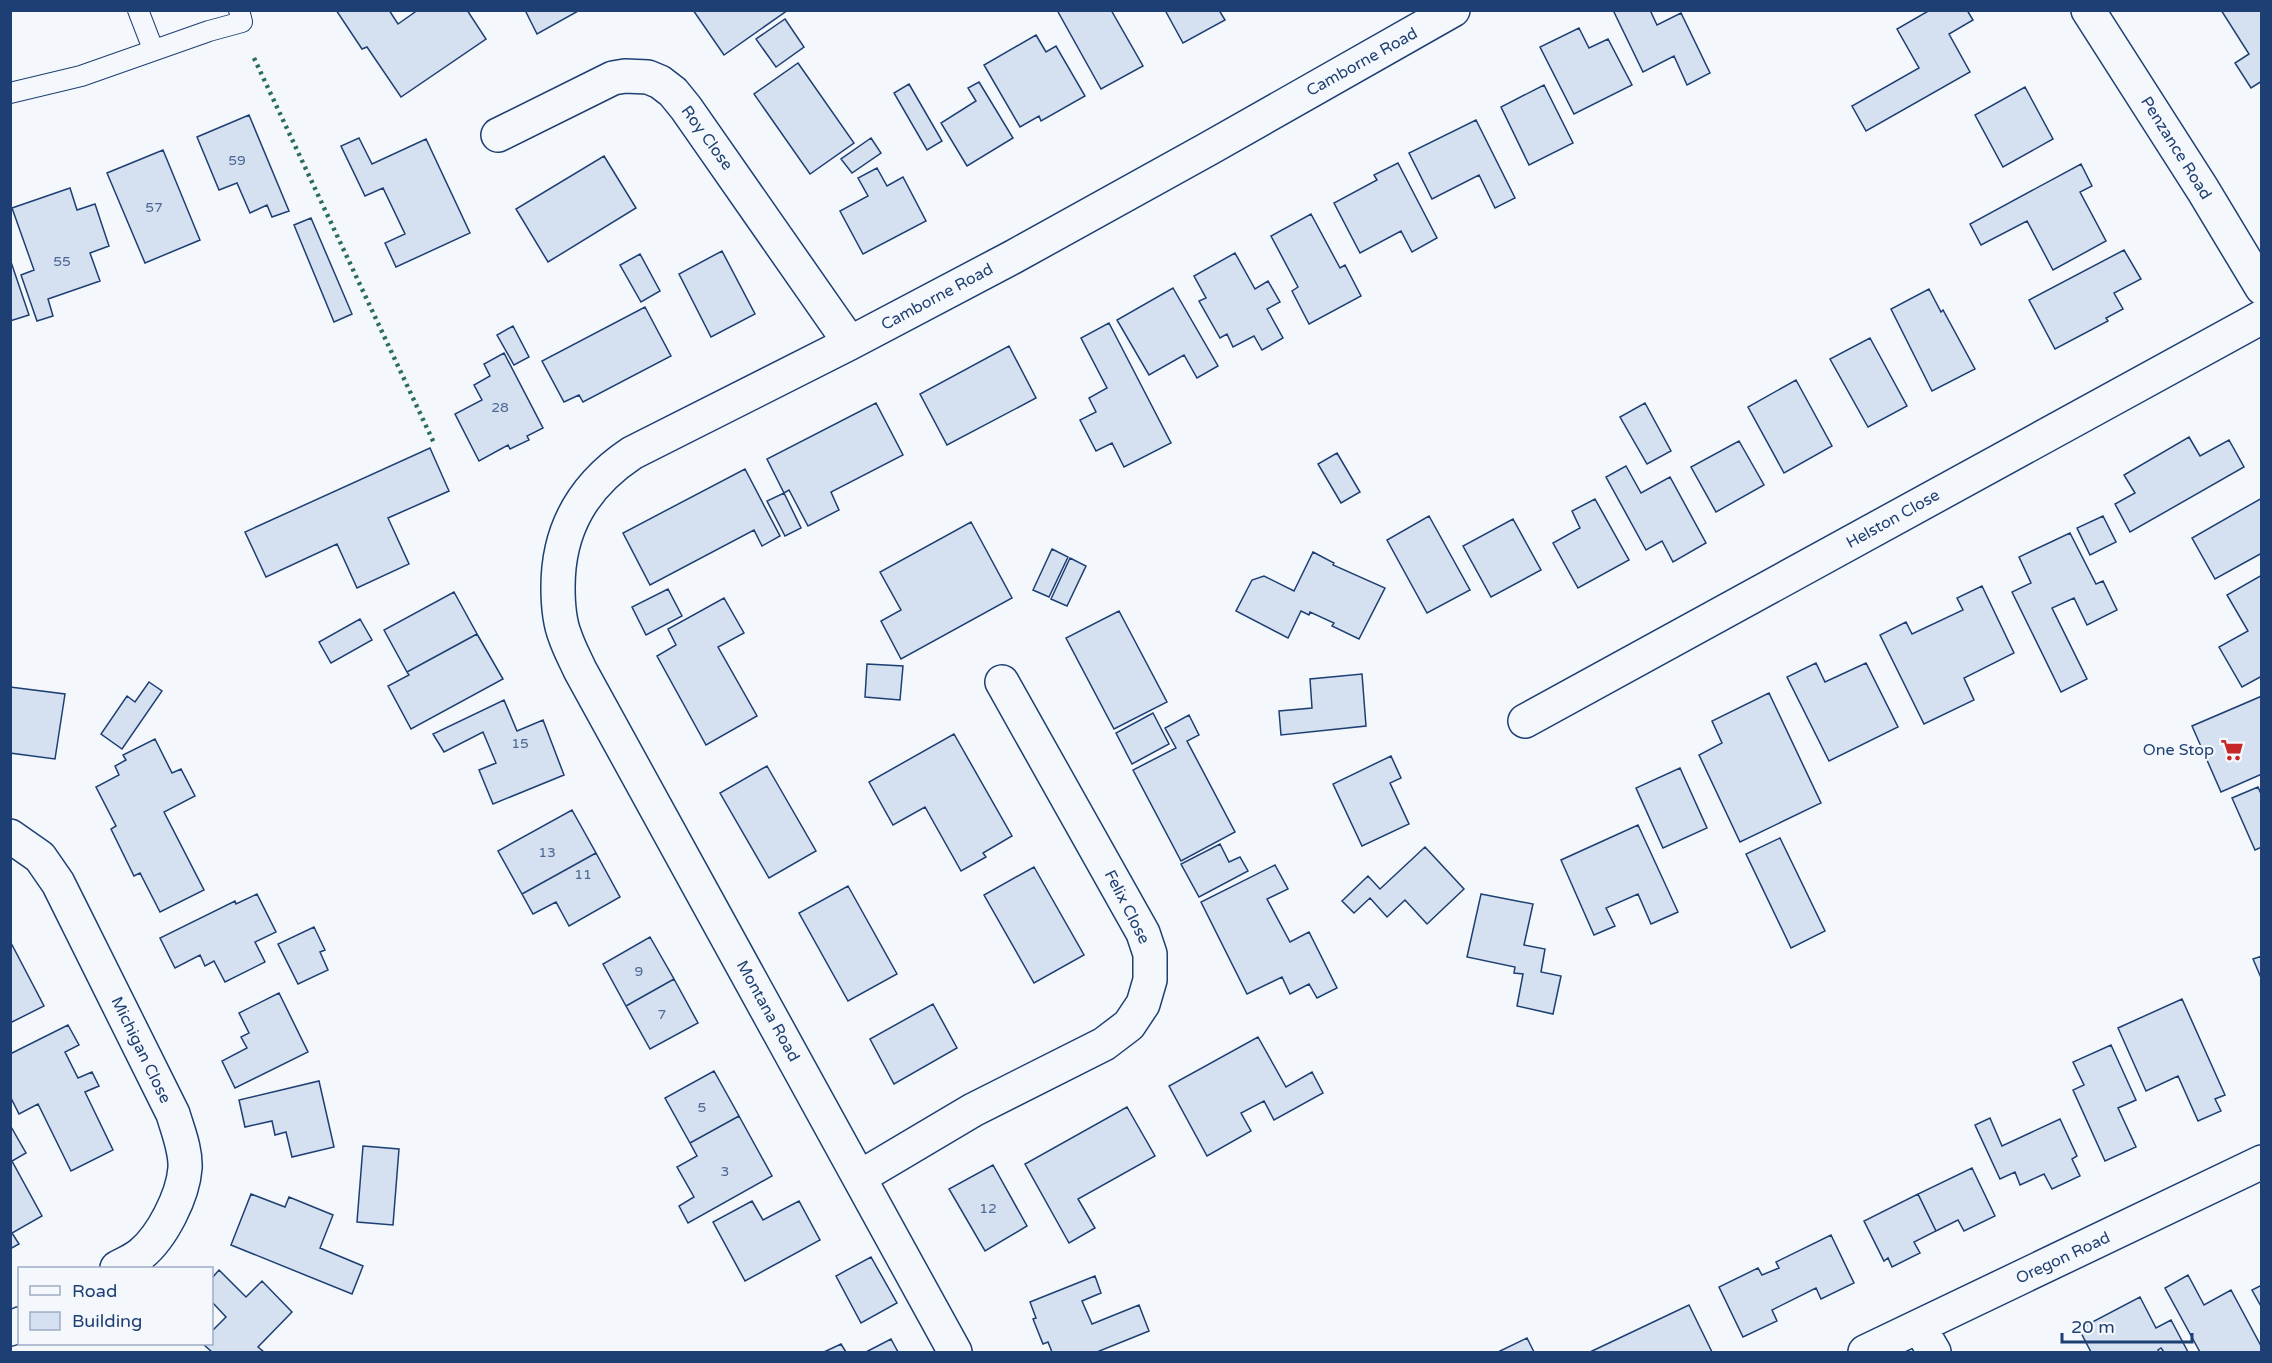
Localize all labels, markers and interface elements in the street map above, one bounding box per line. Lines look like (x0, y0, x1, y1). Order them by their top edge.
street label: Camborne Road (1303, 23, 1421, 101)
street label: Penzance Road (2136, 93, 2216, 203)
street label: Roy Close (677, 102, 737, 174)
house number: 59 (228, 152, 246, 169)
house number: 57 (145, 199, 163, 216)
house number: 55 (53, 253, 71, 270)
street label: Camborne Road (878, 259, 996, 335)
house number: 28 (491, 399, 509, 416)
street label: Helston Close (1843, 485, 1943, 553)
house number: 15 (511, 735, 529, 752)
supermarket icon: One Stop (2219, 737, 2245, 763)
place label: One Stop (2143, 740, 2214, 760)
house number: 13 (538, 844, 556, 861)
house number: 11 (574, 866, 592, 883)
street label: Felix Close (1100, 867, 1154, 947)
street label: Montana Road (732, 957, 804, 1065)
house number: 9 (635, 963, 643, 980)
street label: Michigan Close (107, 993, 175, 1107)
house number: 7 (658, 1006, 666, 1023)
house number: 5 (698, 1099, 706, 1116)
house number: 3 (721, 1163, 729, 1180)
house number: 12 (979, 1200, 997, 1217)
street label: Oregon Road (2013, 1227, 2113, 1289)
legend (18, 1267, 213, 1345)
text: Road (72, 1280, 117, 1302)
scale bar (2062, 1306, 2192, 1344)
text: Building (72, 1310, 142, 1332)
text: 20 m (2071, 1316, 2115, 1338)

